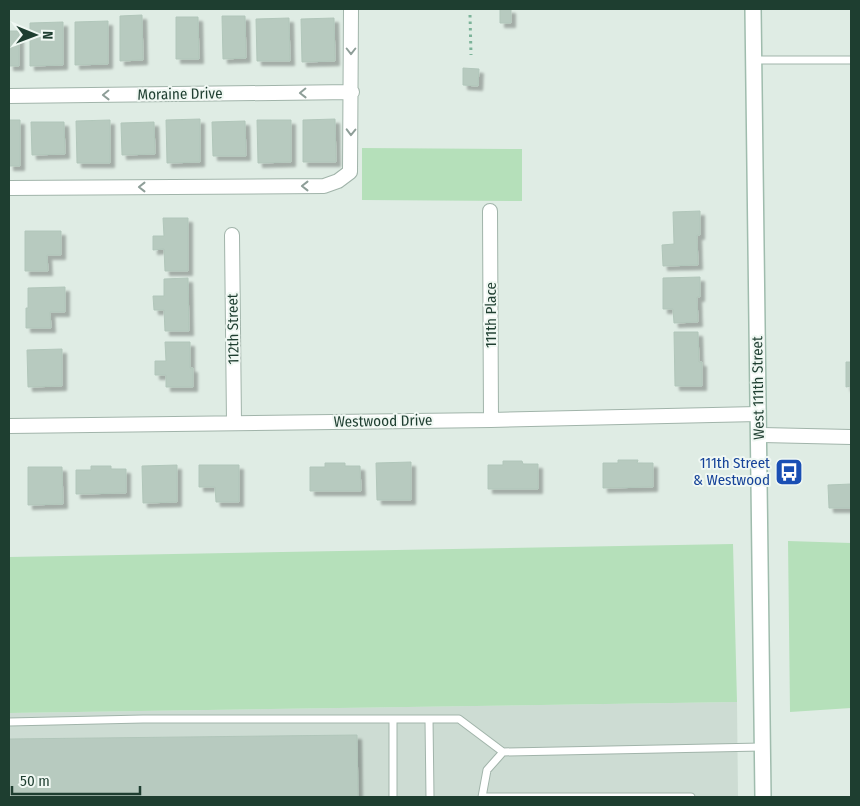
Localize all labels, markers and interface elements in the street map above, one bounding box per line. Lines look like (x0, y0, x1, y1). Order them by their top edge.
north arrow (10, 10, 60, 60)
text: N (39, 31, 56, 40)
one-way arrow (346, 47, 357, 55)
street label: Moraine Drive (137, 84, 223, 104)
one-way arrow (299, 88, 306, 98)
one-way arrow (101, 90, 109, 100)
one-way arrow (346, 129, 356, 137)
one-way arrow (301, 181, 308, 191)
one-way arrow (138, 182, 146, 192)
street label: 111th Place (482, 282, 500, 348)
street label: 112th Street (223, 293, 243, 365)
street label: West 111th Street (748, 336, 768, 440)
street label: Westwood Drive (333, 411, 433, 431)
place label: 111th Street & Westwood (693, 454, 770, 489)
bus stop icon: 111th Street & Westwood (774, 457, 804, 487)
scale bar (12, 764, 140, 796)
text: 50 m (20, 772, 50, 790)

